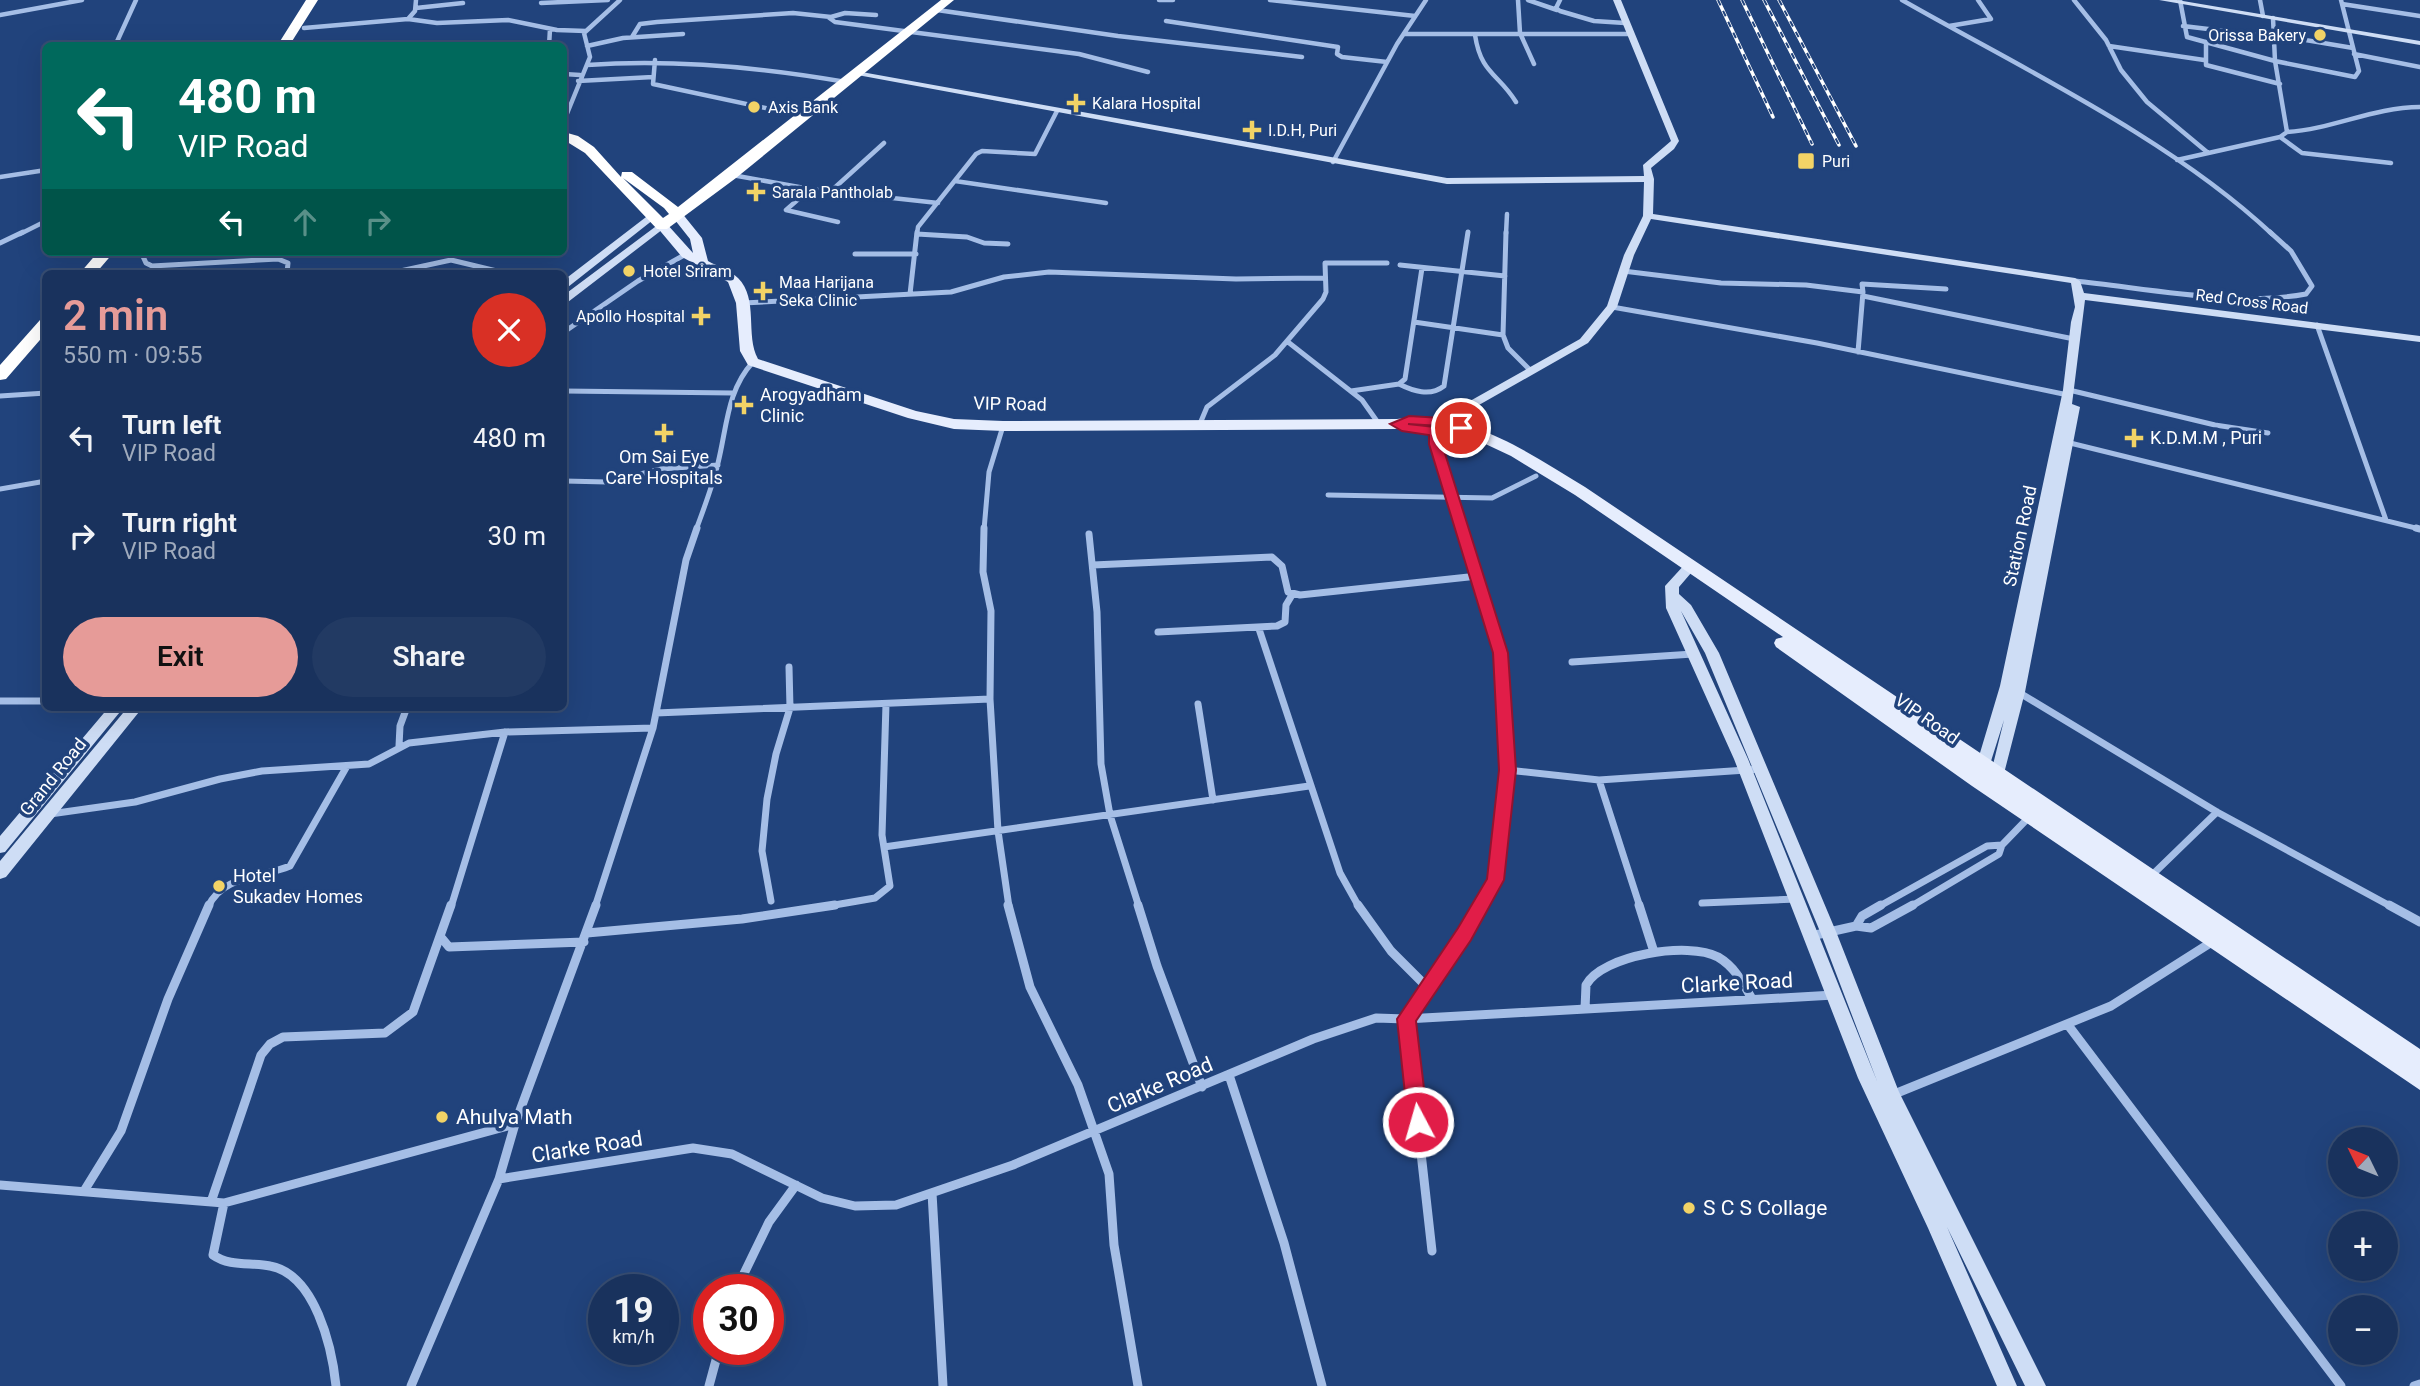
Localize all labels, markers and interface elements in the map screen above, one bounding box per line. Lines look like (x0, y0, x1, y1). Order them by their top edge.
place label: Orissa Bakery (2208, 26, 2306, 45)
marker: Orissa Bakery (2312, 27, 2328, 43)
text: 480 m (178, 68, 317, 125)
icon: left (63, 70, 154, 161)
marker: Kalara Hospital (1066, 93, 1086, 113)
place label: Kalara Hospital (1092, 94, 1201, 113)
place label: Axis Bank (768, 98, 839, 117)
marker: Axis Bank (746, 99, 762, 115)
marker: I.D.H, Puri (1242, 120, 1262, 140)
place label: I.D.H, Puri (1268, 121, 1337, 140)
text: VIP Road (178, 127, 309, 165)
marker: Puri (1796, 151, 1816, 171)
place label: Puri (1822, 152, 1850, 171)
marker: Sarala Pantholab (746, 182, 766, 202)
place label: Sarala Pantholab (772, 183, 893, 202)
icon: left (213, 203, 251, 241)
icon: ahead (286, 203, 324, 241)
icon: right (359, 203, 397, 241)
place label: Hotel Sriram (643, 262, 732, 281)
marker: Hotel Sriram (621, 263, 637, 279)
place label: Maa Harijana Seka Clinic (779, 273, 874, 310)
marker: Maa Harijana Seka Clinic (753, 281, 773, 301)
street label: Red Cross Road (2195, 285, 2309, 318)
text: 2 min (63, 291, 168, 340)
button: close (472, 293, 546, 367)
marker: Apollo Hospital (691, 306, 711, 326)
place label: Apollo Hospital (576, 307, 685, 326)
text: 550 m · 09:55 (63, 342, 202, 369)
place label: Arogyadham Clinic (760, 384, 862, 426)
street label: VIP Road (973, 392, 1047, 415)
marker: Arogyadham Clinic (734, 395, 754, 415)
pin (1431, 398, 1491, 458)
icon: arrive (1442, 409, 1480, 447)
text: Turn left (122, 410, 221, 440)
icon: left (63, 419, 101, 457)
text: 480 m (473, 423, 546, 453)
marker: Om Sai Eye Care Hospitals (654, 423, 674, 443)
place label: K.D.M.M , Puri (2150, 427, 2262, 448)
marker: K.D.M.M , Puri (2124, 428, 2144, 448)
text: VIP Road (122, 440, 216, 467)
place label: Om Sai Eye Care Hospitals (605, 446, 723, 488)
street label: Station Road (1999, 484, 2040, 588)
text: Turn right (122, 508, 237, 538)
icon: right (63, 517, 101, 555)
text: 30 m (488, 521, 546, 551)
text: VIP Road (122, 538, 216, 565)
button: Exit (63, 617, 298, 697)
button: Share (312, 617, 546, 697)
street label: VIP Road (1891, 689, 1963, 748)
street label: Grand Road (15, 734, 90, 820)
place label: Hotel Sukadev Homes (233, 865, 363, 907)
marker: Hotel Sukadev Homes (211, 878, 227, 894)
street label: Clarke Road (1680, 968, 1794, 998)
street label: Clarke Road (1104, 1052, 1216, 1118)
position arrow (1381, 1085, 1455, 1159)
place label: Ahulya Math (456, 1105, 573, 1129)
marker: Ahulya Math (434, 1109, 450, 1125)
street label: Clarke Road (530, 1126, 644, 1168)
north arrow (2328, 1127, 2398, 1197)
map controls (2328, 1127, 2398, 1365)
place label: S C S Collage (1703, 1196, 1827, 1220)
marker: S C S Collage (1681, 1200, 1697, 1216)
button: + (2328, 1211, 2398, 1281)
speed limit sign: 30 (693, 1274, 784, 1365)
text: 19 (613, 1290, 654, 1331)
button: − (2328, 1295, 2398, 1365)
text: km/h (612, 1326, 655, 1347)

